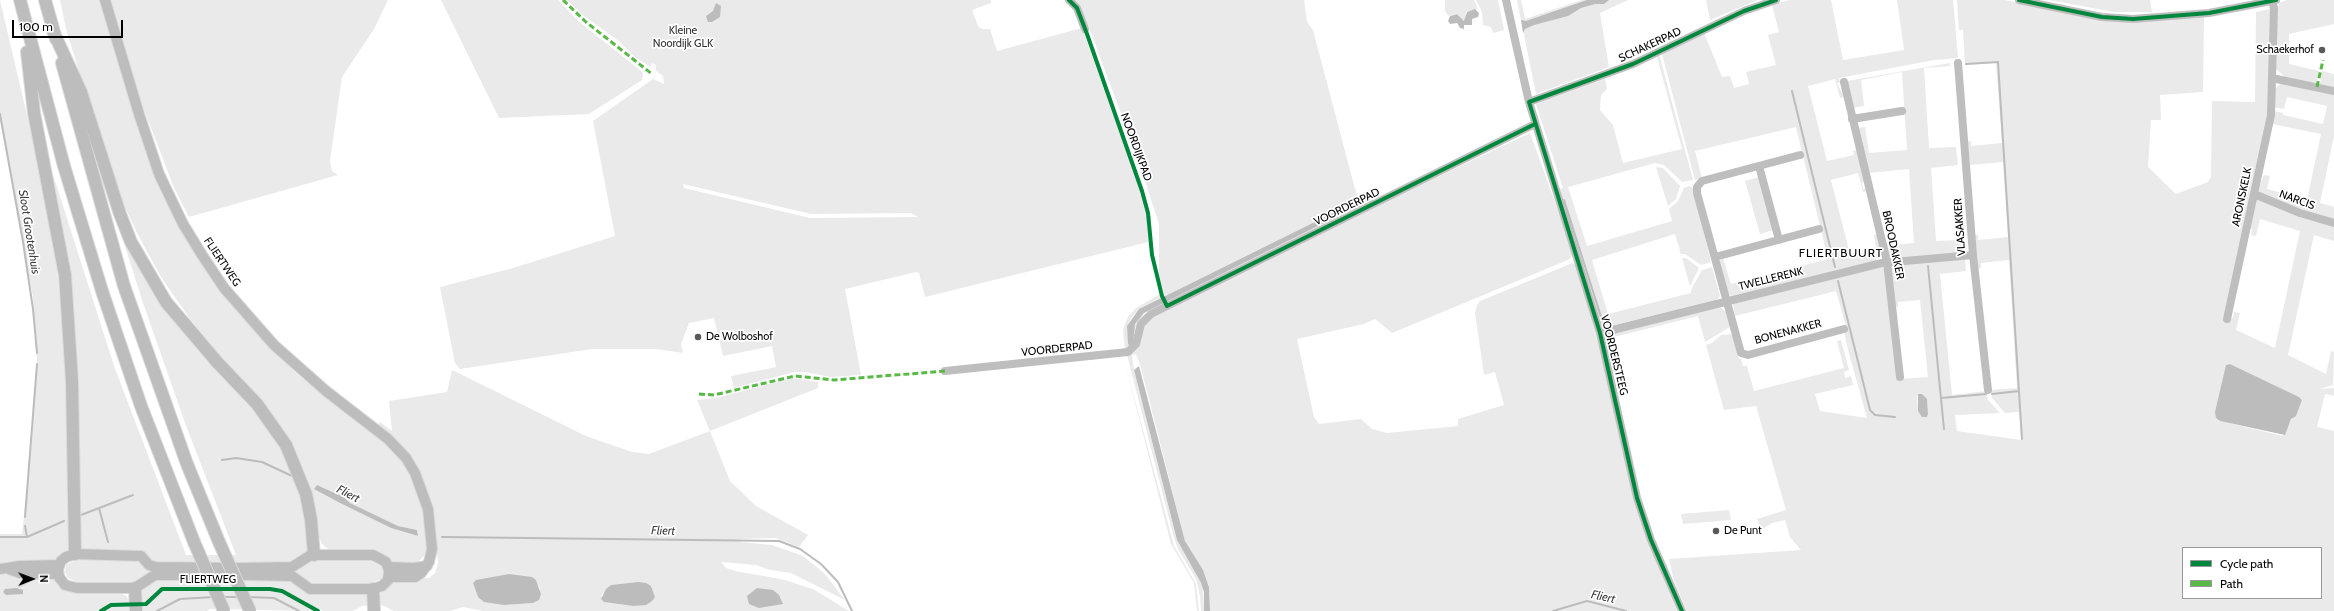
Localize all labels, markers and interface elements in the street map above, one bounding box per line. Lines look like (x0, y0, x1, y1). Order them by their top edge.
scale bar (14, 12, 125, 38)
text: 100 m (19, 19, 53, 34)
park label: Kleine Noordijk GLK (653, 24, 713, 50)
street label: SCHAKERPAD (1617, 25, 1683, 65)
place label: Schaekerhof (2256, 43, 2314, 57)
marker: Schaekerhof (2317, 45, 2327, 55)
street label: NOORDIJKPAD (1118, 111, 1154, 183)
street label: ARONSKELK (2229, 166, 2255, 228)
street label: VOORDERPAD (1312, 185, 1382, 229)
street label: NARCIS (2277, 187, 2317, 213)
water label: Sloot Grootenhuis (15, 189, 43, 275)
street label: VLASAKKER (1951, 198, 1969, 256)
street label: BROODAKKER (1879, 209, 1907, 281)
street label: FLIERTWEG (201, 235, 243, 289)
district label: FLIERTBUURT (1799, 246, 1883, 260)
street label: TWELLERENK (1737, 265, 1805, 293)
street label: VOORDERSTEEG (1598, 313, 1630, 397)
street label: BONENAKKER (1753, 317, 1823, 347)
place label: De Wolboshof (706, 330, 773, 344)
marker: De Wolboshof (693, 332, 703, 342)
street label: VOORDERPAD (1021, 339, 1093, 359)
water label: Fliert (334, 482, 362, 506)
water label: Fliert (651, 524, 675, 538)
place label: De Punt (1724, 524, 1762, 538)
marker: De Punt (1711, 526, 1721, 536)
legend (2182, 547, 2322, 599)
text: Cycle path (2220, 556, 2273, 571)
north arrow (12, 559, 52, 599)
street label: FLIERTWEG (180, 573, 236, 587)
text: N (37, 575, 51, 583)
text: Path (2220, 576, 2243, 591)
water label: Fliert (1590, 587, 1616, 607)

